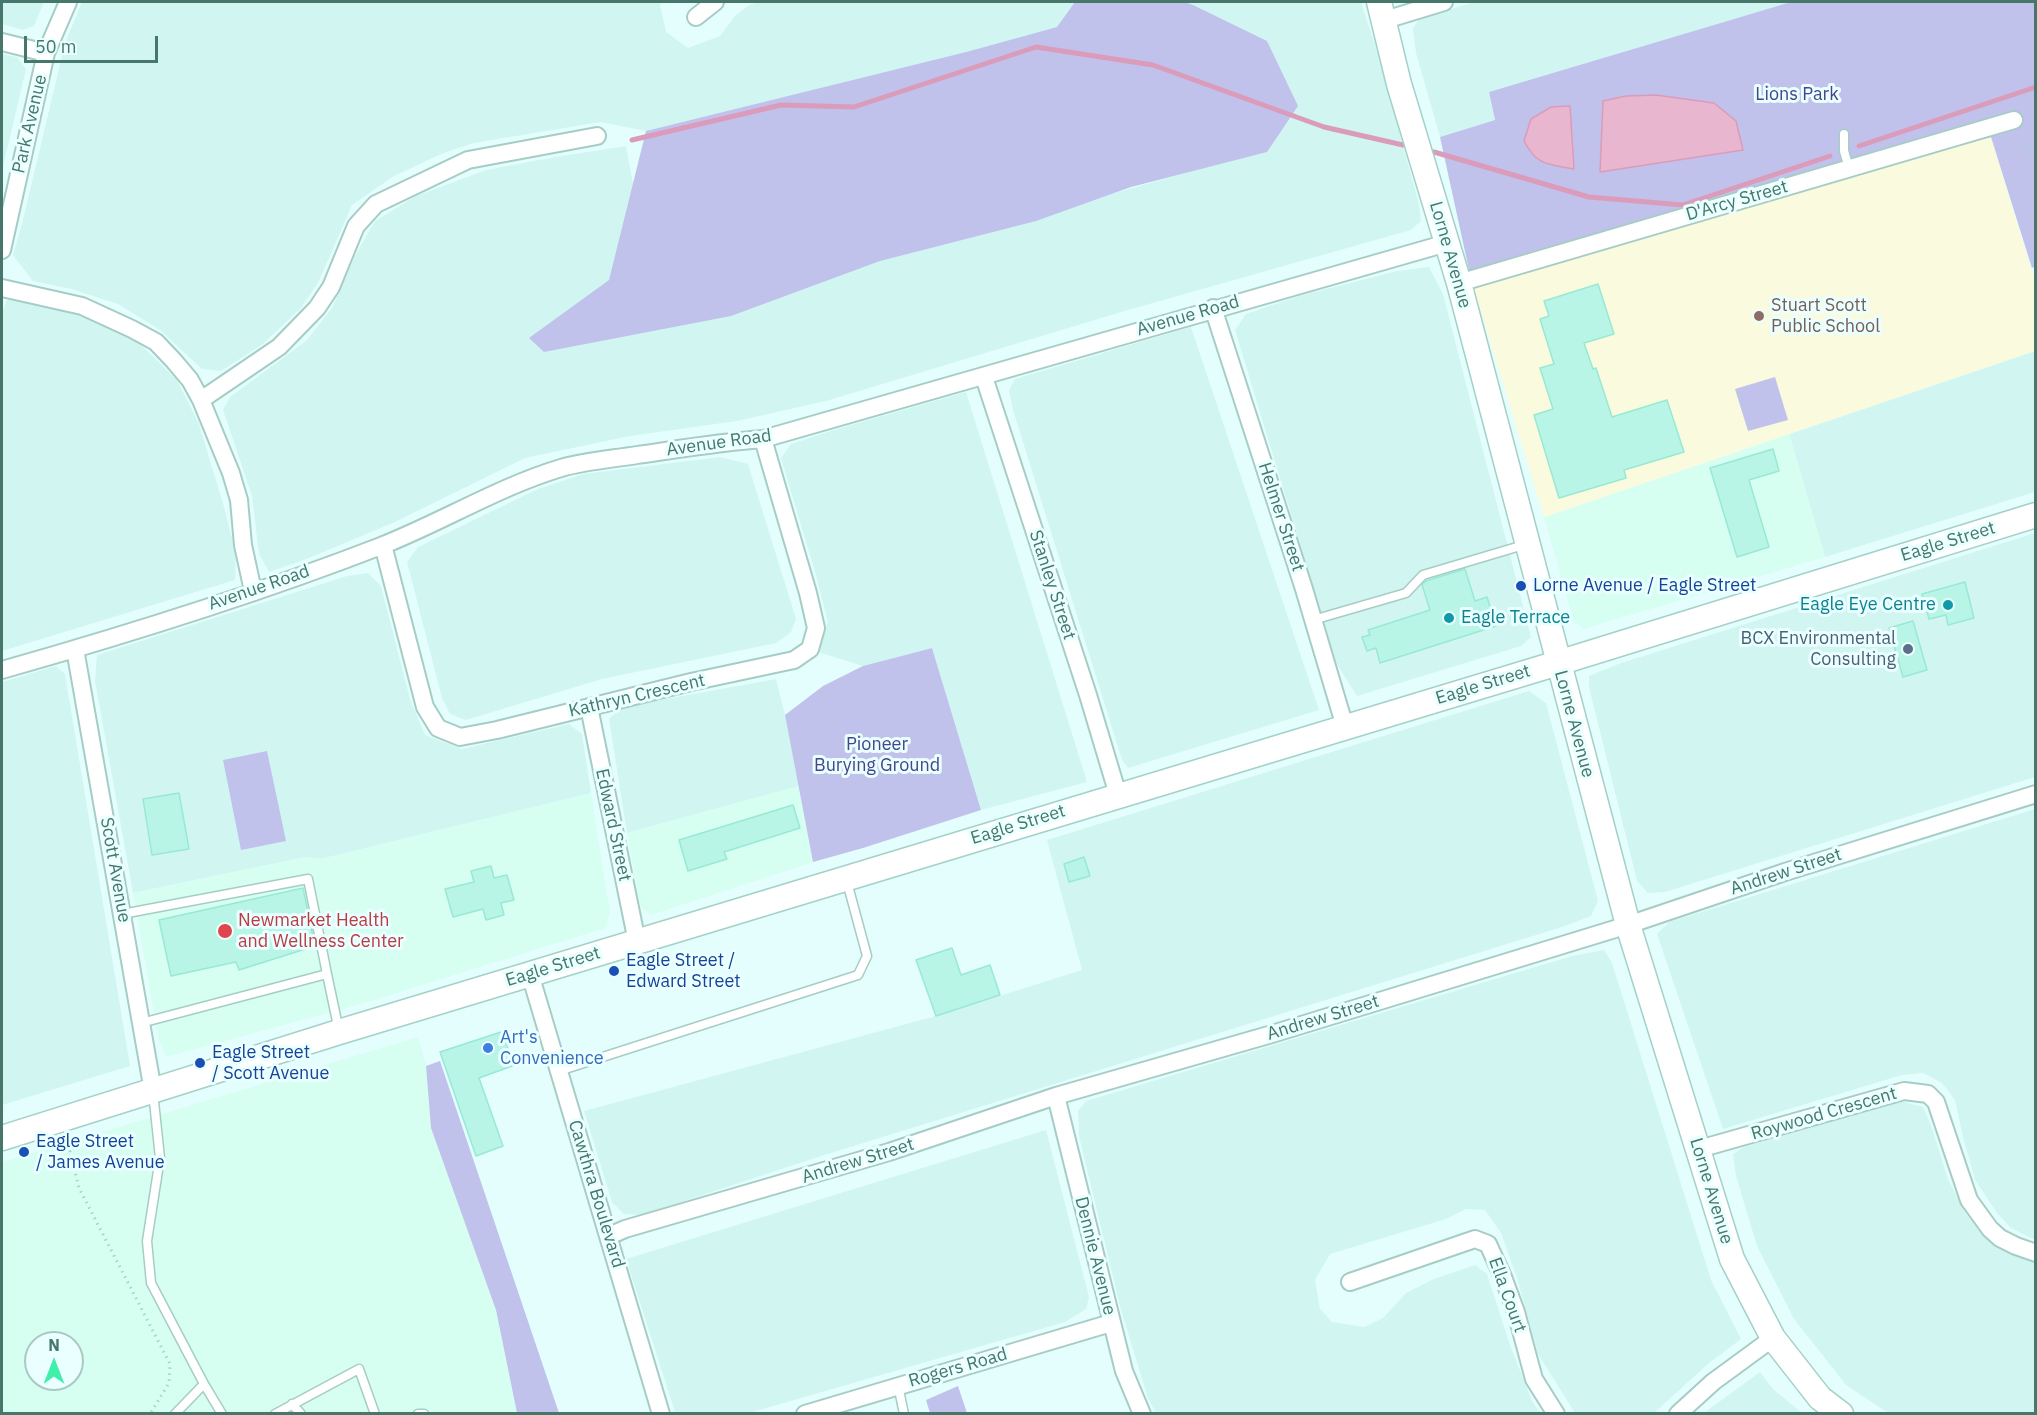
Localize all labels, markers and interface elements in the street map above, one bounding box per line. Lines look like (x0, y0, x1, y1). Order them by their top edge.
scale bar (27, 24, 160, 62)
text: 50 m (35, 35, 77, 58)
street label: Park Avenue (8, 72, 52, 176)
park label: Lions Park (1755, 84, 1839, 106)
street label: D'Arcy Street (1684, 176, 1790, 226)
street label: Lorne Avenue (1424, 199, 1476, 311)
street label: Avenue Road (1134, 291, 1242, 341)
place label: Stuart Scott Public School (1771, 295, 1880, 338)
marker: Stuart Scott Public School (1752, 309, 1766, 323)
street label: Avenue Road (665, 425, 773, 461)
street label: Helmer Street (1253, 460, 1309, 574)
street label: Eagle Street (1898, 517, 1998, 567)
street label: Stanley Street (1024, 527, 1080, 643)
street label: Avenue Road (205, 561, 313, 615)
place label: Lorne Avenue / Eagle Street (1533, 575, 1756, 597)
marker: Lorne Avenue / Eagle Street (1514, 579, 1528, 593)
place label: Eagle Eye Centre (1800, 594, 1936, 616)
marker: Eagle Eye Centre (1941, 598, 1955, 612)
place label: Eagle Terrace (1461, 607, 1570, 629)
marker: Eagle Terrace (1442, 611, 1456, 625)
place label: BCX Environmental Consulting (1740, 628, 1896, 670)
marker: BCX Environmental Consulting (1901, 642, 1915, 656)
street label: Eagle Street (1433, 660, 1533, 710)
street label: Lorne Avenue (1549, 668, 1599, 780)
street label: Kathryn Crescent (567, 670, 707, 722)
park label: Pioneer Burying Ground (814, 734, 940, 777)
street label: Edward Street (591, 767, 635, 883)
street label: Eagle Street (968, 800, 1068, 850)
street label: Scott Avenue (95, 816, 135, 924)
street label: Andrew Street (1728, 844, 1844, 900)
place label: Newmarket Health and Wellness Center (238, 910, 404, 952)
marker: Newmarket Health and Wellness Center (216, 922, 234, 940)
street label: Eagle Street (503, 942, 603, 992)
place label: Eagle Street / Edward Street (626, 950, 741, 992)
marker: Eagle Street / Edward Street (607, 964, 621, 978)
street label: Andrew Street (1264, 991, 1382, 1045)
place label: Art's Convenience (500, 1027, 604, 1070)
marker: Art's Convenience (481, 1041, 495, 1055)
place label: Eagle Street / Scott Avenue (212, 1042, 329, 1084)
marker: Eagle Street / Scott Avenue (193, 1056, 207, 1070)
street label: Roywood Crescent (1749, 1083, 1899, 1145)
street label: Cawthra Boulevard (563, 1117, 629, 1271)
place label: Eagle Street / James Avenue (36, 1131, 165, 1174)
street label: Andrew Street (799, 1134, 917, 1188)
street label: Lorne Avenue (1685, 1135, 1737, 1247)
marker: Eagle Street / James Avenue (17, 1145, 31, 1159)
street label: Dennie Avenue (1070, 1195, 1120, 1317)
street label: Ella Court (1483, 1254, 1531, 1336)
north arrow (24, 1331, 84, 1391)
text: N (48, 1335, 60, 1355)
street label: Rogers Road (906, 1344, 1010, 1392)

